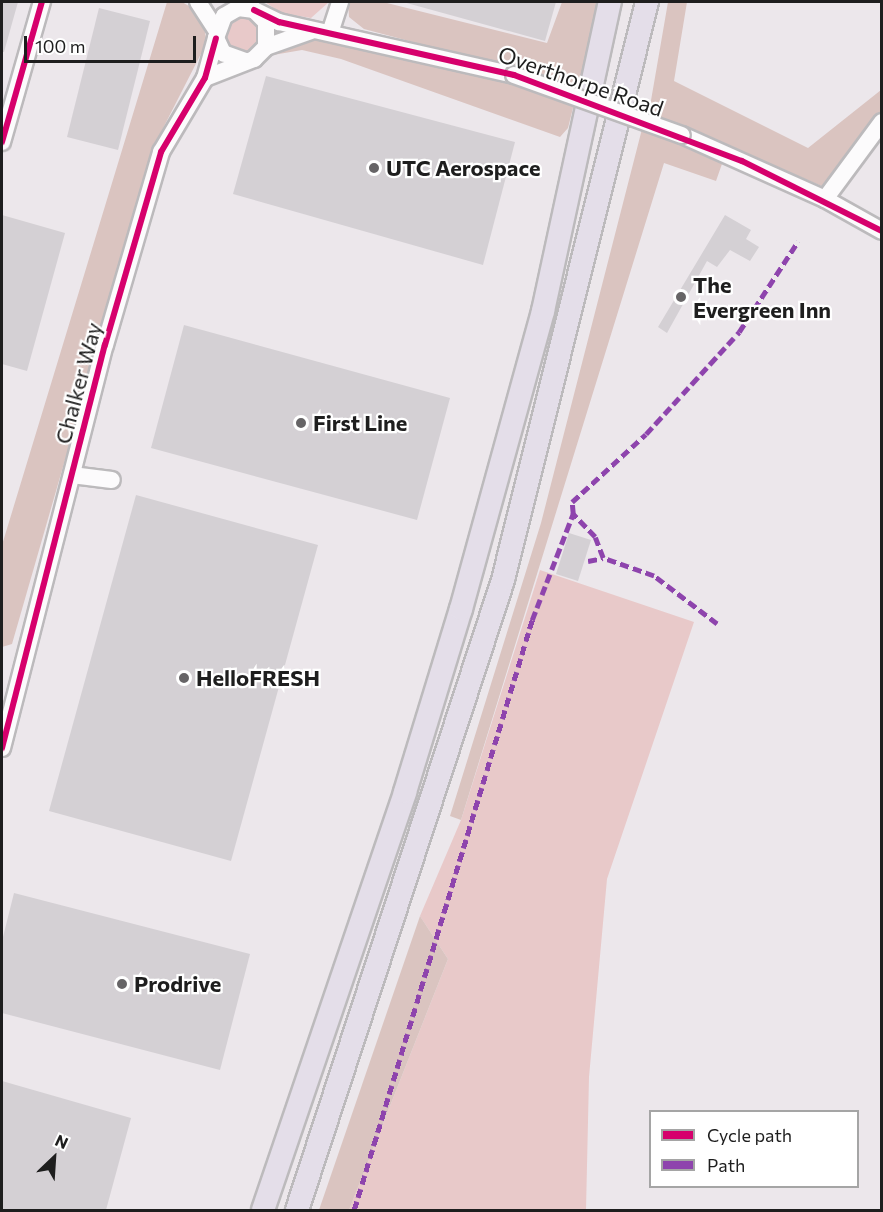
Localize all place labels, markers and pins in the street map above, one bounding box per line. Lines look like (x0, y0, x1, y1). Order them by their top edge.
place label: UTC Aerospace (386, 155, 541, 181)
marker: UTC Aerospace (367, 161, 381, 175)
place label: The Evergreen Inn (693, 271, 831, 322)
marker: The Evergreen Inn (674, 290, 688, 304)
place label: First Line (313, 410, 407, 436)
marker: First Line (294, 416, 308, 430)
place label: HelloFRESH (196, 665, 320, 691)
marker: HelloFRESH (177, 671, 191, 685)
place label: Prodrive (134, 971, 221, 997)
marker: Prodrive (115, 977, 129, 991)

